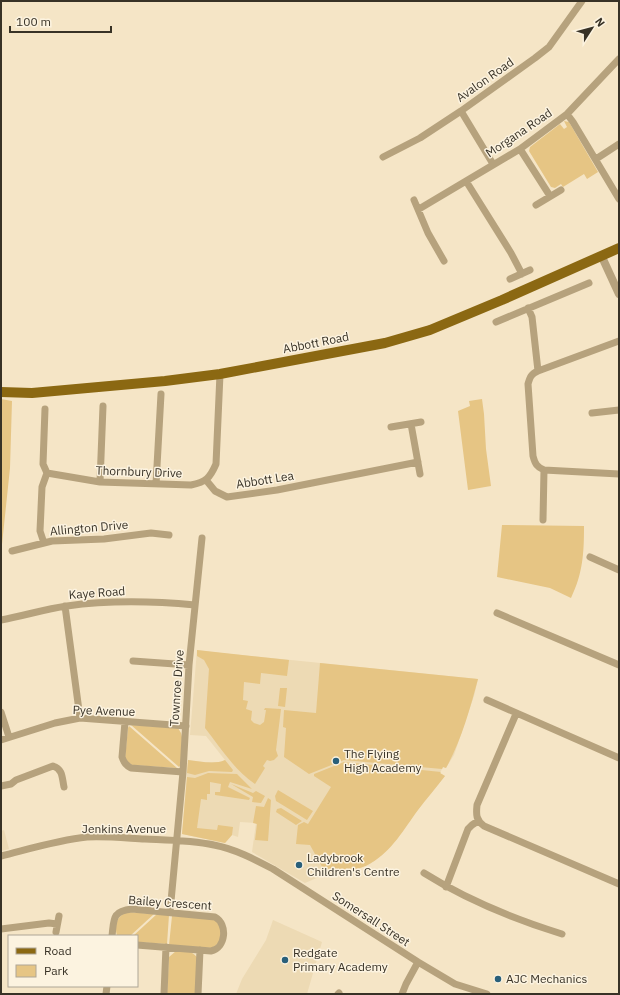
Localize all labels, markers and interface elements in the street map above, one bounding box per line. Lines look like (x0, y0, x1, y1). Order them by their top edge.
scale bar (10, 8, 111, 34)
north arrow (572, 8, 612, 48)
text: 100 m (16, 14, 51, 29)
text: N (592, 15, 608, 29)
street label: Avalon Road (453, 54, 516, 105)
street label: Morgana Road (483, 105, 555, 160)
street label: Abbott Road (282, 329, 350, 356)
street label: Thornbury Drive (95, 462, 183, 481)
street label: Abbott Lea (235, 467, 296, 491)
street label: Allington Drive (49, 517, 129, 538)
street label: Kaye Road (68, 583, 126, 602)
street label: Townroe Drive (166, 649, 187, 727)
street label: Pye Avenue (72, 702, 136, 719)
place label: The Flying High Academy (344, 746, 422, 775)
marker: The Flying High Academy (331, 756, 341, 766)
street label: Jenkins Avenue (82, 821, 167, 836)
place label: Ladybrook Children's Centre (307, 850, 400, 879)
marker: Ladybrook Children's Centre (294, 860, 304, 870)
street label: Somersall Street (330, 888, 413, 949)
street label: Bailey Crescent (128, 892, 212, 913)
legend (8, 935, 138, 987)
text: Road (44, 943, 72, 958)
place label: Redgate Primary Academy (293, 945, 388, 974)
marker: Redgate Primary Academy (280, 955, 290, 965)
text: Park (44, 963, 69, 978)
place label: AJC Mechanics (506, 971, 588, 986)
marker: AJC Mechanics (493, 974, 503, 984)

